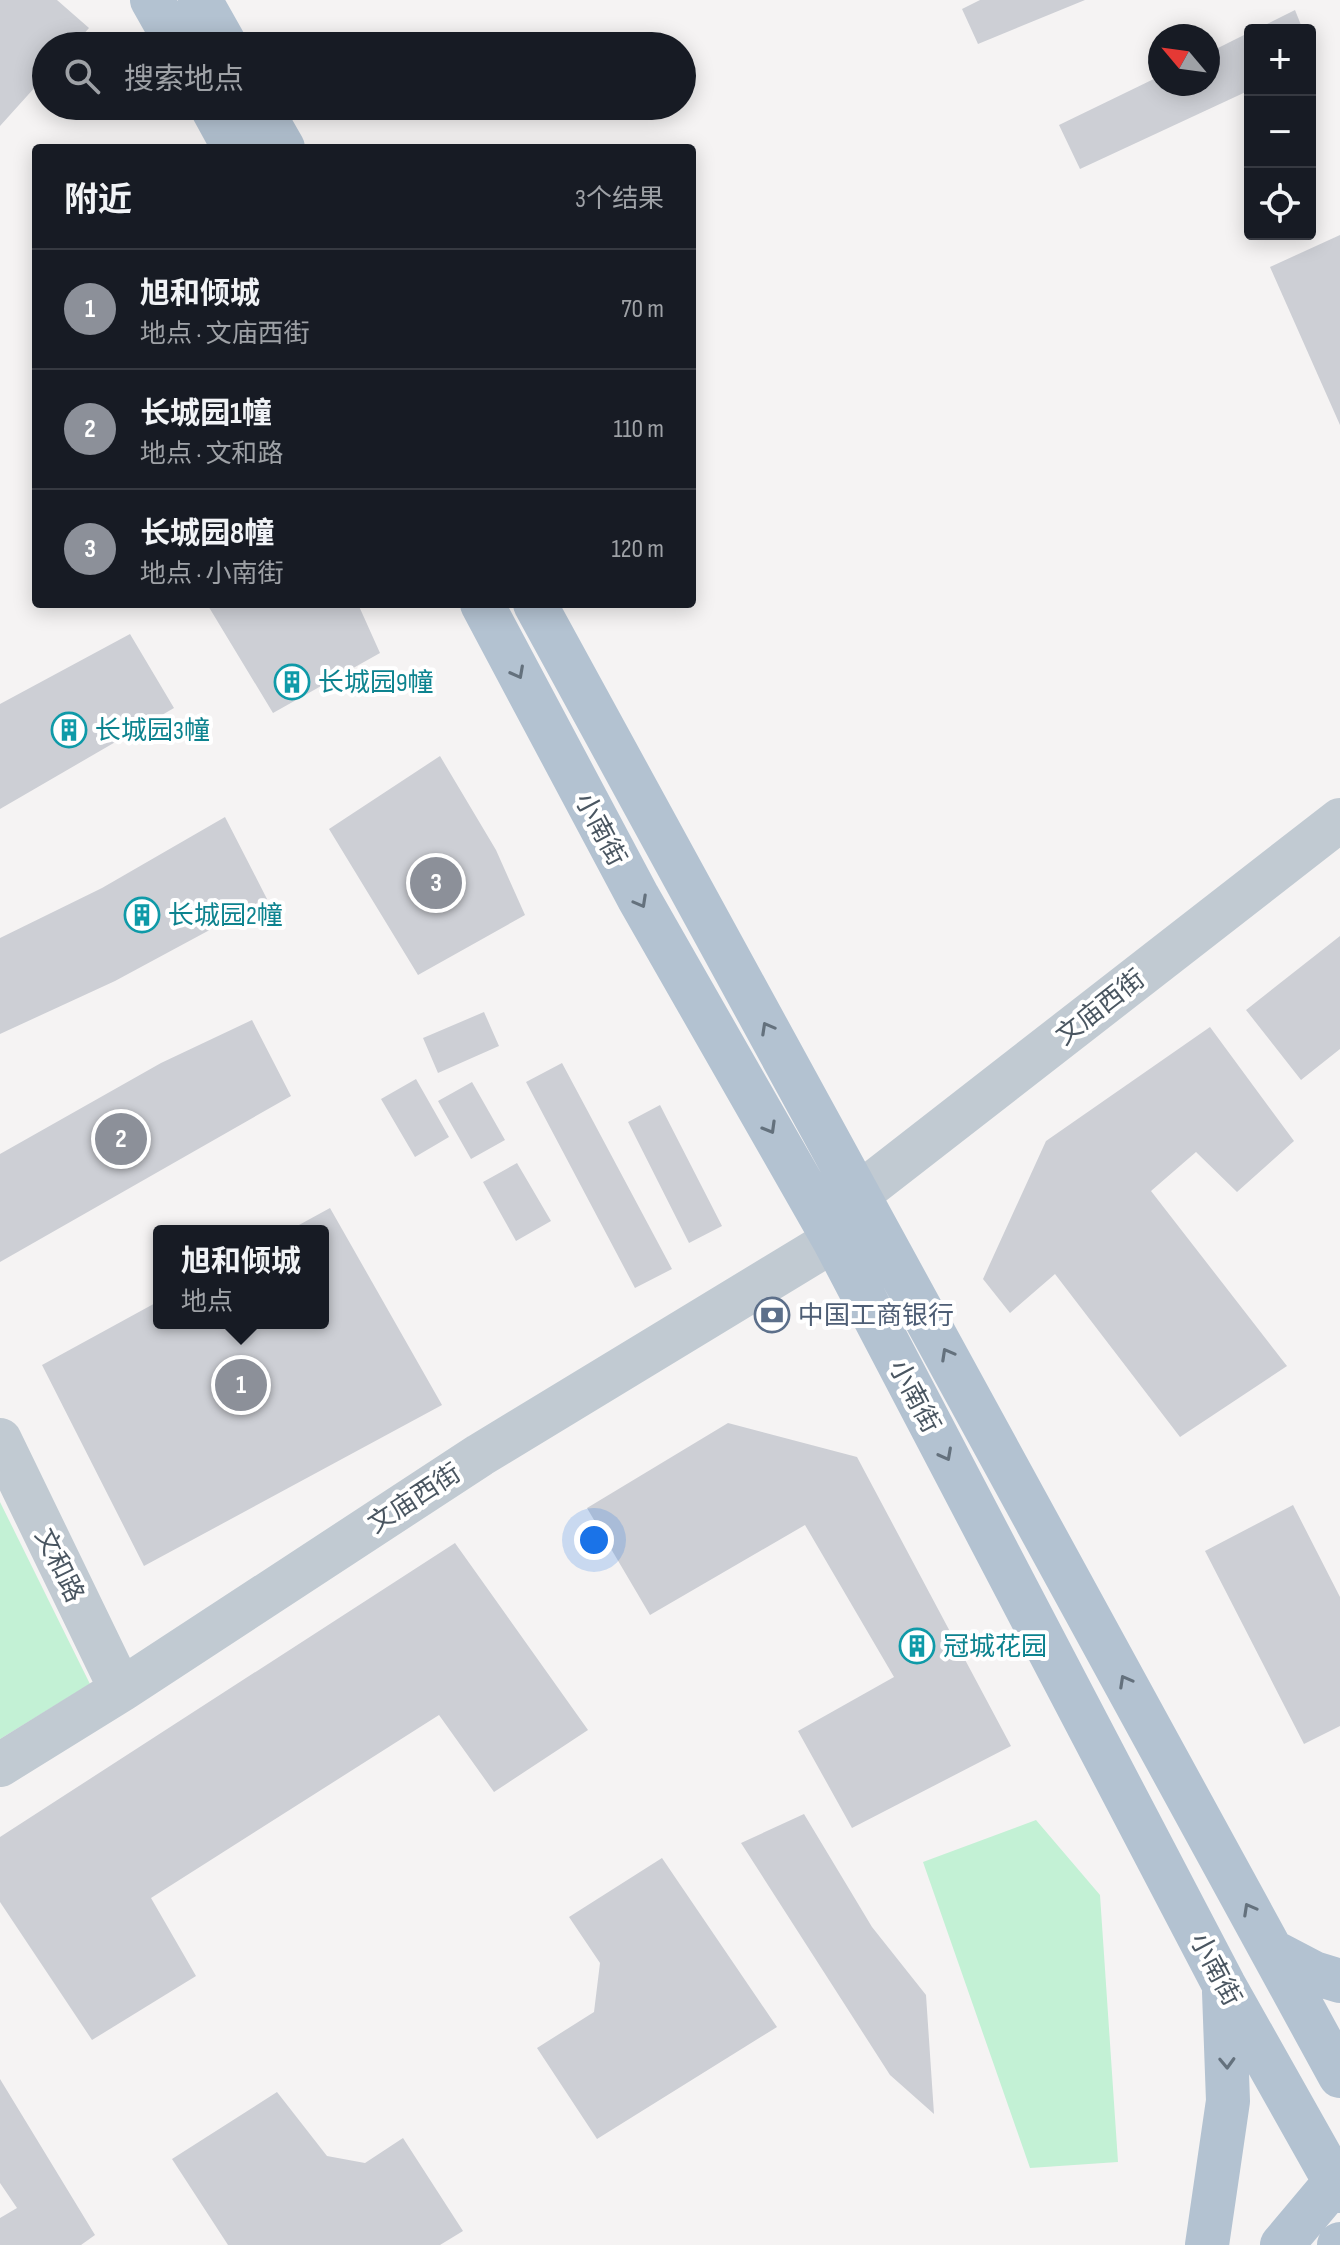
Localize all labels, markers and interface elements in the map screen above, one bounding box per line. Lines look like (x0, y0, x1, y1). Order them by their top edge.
north arrow (1148, 24, 1220, 96)
map controls (1244, 24, 1316, 240)
button: + (1244, 24, 1316, 96)
search box (32, 32, 696, 120)
icon: search (60, 54, 104, 98)
text: 搜索地点 (124, 62, 244, 98)
button: − (1244, 96, 1316, 168)
button: locate (1244, 168, 1316, 240)
text: 附近 (64, 180, 132, 221)
text: 3个结果 (575, 184, 664, 215)
text: 旭和倾城 (140, 276, 260, 312)
text: 1 (85, 294, 95, 325)
text: 70 m (621, 294, 664, 325)
text: 地点 · 文庙西街 (140, 319, 309, 350)
text: 长城园1幢 (140, 396, 272, 432)
text: 2 (84, 414, 96, 445)
text: 110 m (613, 414, 664, 445)
text: 地点 · 文和路 (140, 439, 283, 470)
text: 长城园8幢 (140, 516, 274, 552)
text: 3 (84, 534, 96, 565)
text: 120 m (611, 534, 664, 565)
text: 地点 · 小南街 (140, 559, 283, 590)
building icon: 长城园9幢 (273, 663, 311, 701)
one-way arrow (509, 664, 524, 679)
place label: 长城园9幢 (318, 668, 434, 699)
building icon: 长城园3幢 (50, 711, 88, 749)
place label: 长城园3幢 (95, 716, 210, 747)
street label: 小南街 (568, 788, 632, 871)
pin: 3 (410, 853, 462, 913)
one-way arrow (631, 893, 647, 908)
building icon: 长城园2幢 (123, 896, 161, 934)
place label: 长城园2幢 (168, 901, 283, 932)
street label: 文庙西街 (1050, 964, 1151, 1052)
one-way arrow (761, 1022, 776, 1037)
pin: 2 (95, 1109, 147, 1169)
one-way arrow (760, 1120, 775, 1134)
popup (153, 1225, 329, 1329)
text: 旭和倾城 (181, 1244, 301, 1280)
text: 地点 (181, 1287, 233, 1318)
bank icon: 中国工商银行 (753, 1296, 791, 1334)
place label: 中国工商银行 (798, 1301, 954, 1332)
one-way arrow (941, 1348, 956, 1362)
pin: 1 (215, 1355, 267, 1415)
street label: 小南街 (882, 1355, 946, 1438)
one-way arrow (937, 1447, 952, 1462)
street label: 文庙西街 (363, 1458, 467, 1541)
your location (574, 1520, 614, 1560)
street label: 文和路 (28, 1524, 90, 1608)
building icon: 冠城花园 (898, 1627, 936, 1665)
place label: 冠城花园 (943, 1632, 1047, 1663)
one-way arrow (1119, 1674, 1134, 1689)
one-way arrow (1243, 1903, 1259, 1918)
street label: 小南街 (1183, 1928, 1247, 2011)
one-way arrow (1218, 2057, 1235, 2070)

